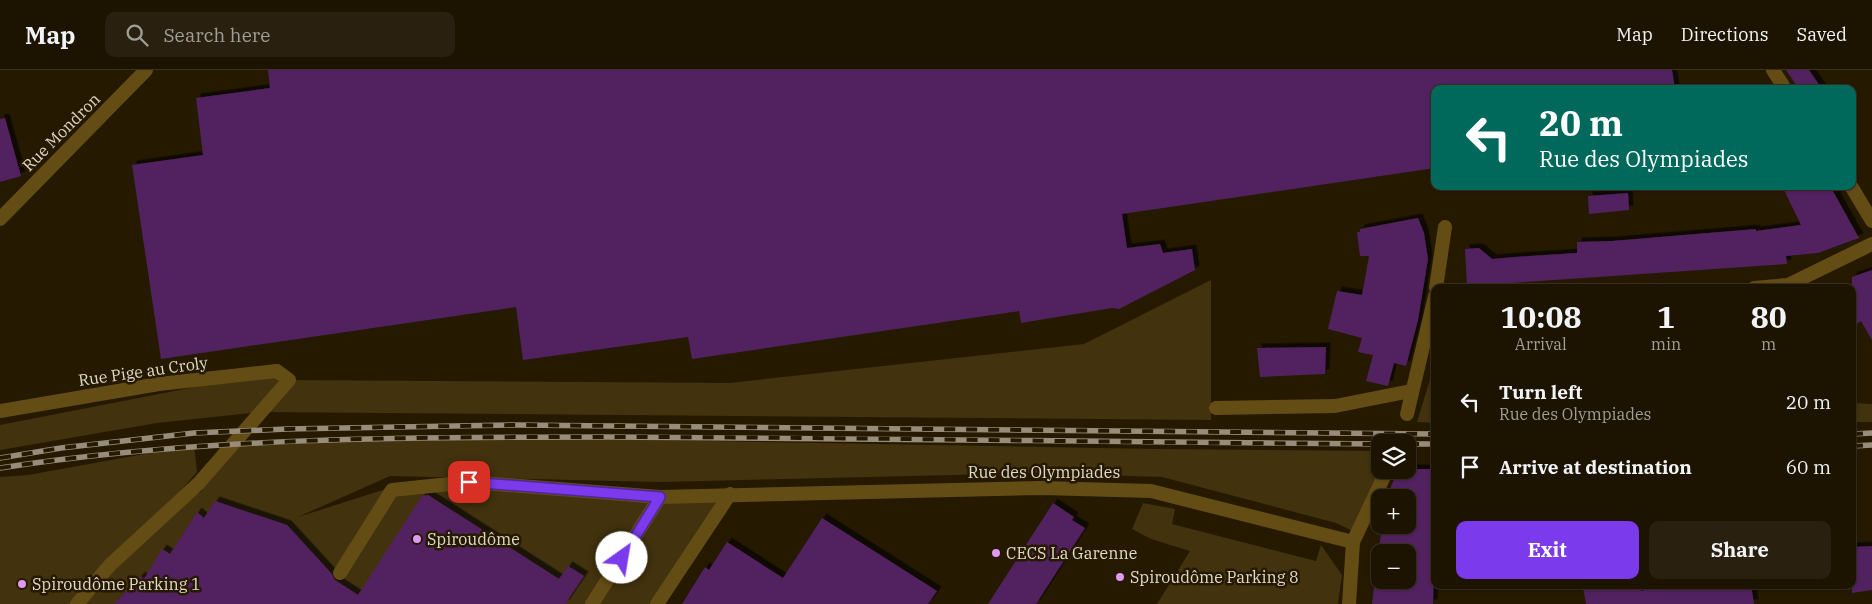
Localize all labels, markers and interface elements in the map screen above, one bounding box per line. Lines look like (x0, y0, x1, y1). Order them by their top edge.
search box (105, 12, 455, 57)
text: Map (25, 19, 75, 51)
icon: search (123, 21, 151, 49)
text: Search here (163, 23, 270, 47)
text: Map (1616, 23, 1653, 46)
text: Directions (1681, 23, 1769, 46)
text: Saved (1797, 23, 1847, 46)
street label: Rue Mondron (18, 89, 104, 175)
text: 20 m (1539, 100, 1623, 146)
icon: left (1456, 105, 1521, 170)
text: Rue des Olympiades (1539, 144, 1749, 173)
text: 10:08 (1500, 297, 1581, 336)
text: 1 (1657, 297, 1675, 336)
text: 80 (1751, 297, 1787, 336)
text: Arrival (1515, 334, 1567, 354)
text: min (1651, 334, 1681, 354)
text: m (1761, 334, 1776, 354)
street label: Rue Pige au Croly (77, 352, 210, 390)
text: Turn left (1499, 380, 1582, 404)
icon: left (1456, 388, 1484, 416)
text: 20 m (1786, 390, 1831, 414)
text: Rue des Olympiades (1499, 404, 1651, 424)
map controls (1371, 434, 1416, 589)
button: layers (1371, 434, 1416, 479)
icon: arrive (1456, 453, 1484, 481)
text: Arrive at destination (1499, 455, 1692, 479)
text: 60 m (1786, 455, 1831, 479)
pin (448, 461, 490, 503)
street label: Rue des Olympiades (968, 462, 1120, 482)
icon: arrive (455, 468, 483, 496)
button: + (1371, 489, 1416, 534)
button: Exit (1456, 521, 1639, 579)
button: Share (1649, 521, 1831, 579)
place label: Spiroudôme (427, 529, 520, 549)
position arrow (595, 531, 647, 583)
marker: Spiroudôme (411, 533, 423, 545)
place label: CECS La Garenne (1006, 543, 1137, 563)
button: − (1371, 544, 1416, 589)
marker: CECS La Garenne (990, 547, 1002, 559)
place label: Spiroudôme Parking 8 (1130, 567, 1299, 587)
marker: Spiroudôme Parking 8 (1114, 571, 1126, 583)
place label: Spiroudôme Parking 1 (32, 574, 201, 594)
marker: Spiroudôme Parking 1 (16, 578, 28, 590)

